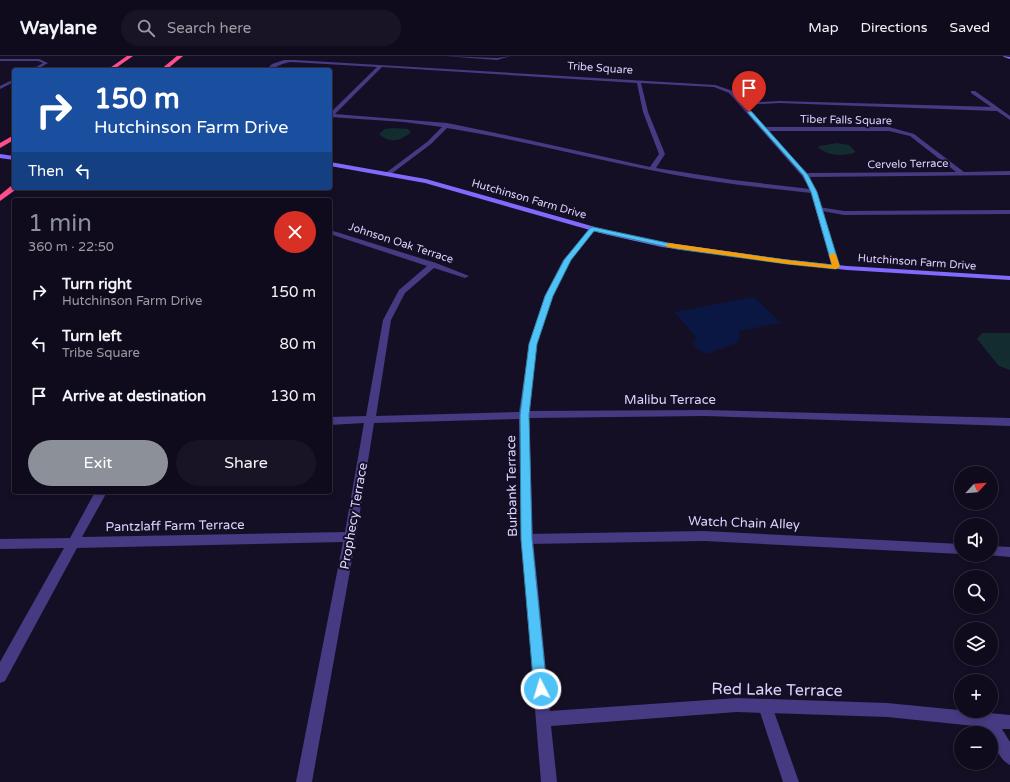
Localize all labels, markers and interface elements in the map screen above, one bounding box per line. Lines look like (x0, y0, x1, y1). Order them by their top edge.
search box (121, 10, 401, 46)
text: Waylane (20, 17, 97, 39)
icon: search (135, 17, 157, 39)
text: Search here (167, 19, 251, 37)
text: Map (808, 19, 839, 36)
text: Directions (861, 19, 928, 36)
text: Saved (950, 19, 990, 36)
street label: Tribe Square (567, 59, 633, 77)
pin (732, 71, 766, 112)
icon: arrive (738, 77, 760, 99)
text: 150 m (94, 82, 180, 116)
icon: right (28, 84, 80, 136)
street label: Tiber Falls Square (800, 113, 892, 127)
text: Hutchinson Farm Drive (94, 116, 288, 138)
street label: Cervelo Terrace (867, 157, 949, 171)
icon: left (72, 160, 94, 182)
text: Then (28, 162, 64, 180)
street label: Hutchinson Farm Drive (470, 176, 588, 222)
text: 1 min (28, 209, 92, 238)
button: close (274, 211, 316, 253)
street label: Johnson Oak Terrace (347, 220, 455, 266)
text: 360 m · 22:50 (28, 239, 114, 255)
street label: Hutchinson Farm Drive (857, 251, 977, 273)
text: Turn right (62, 275, 132, 293)
icon: right (28, 281, 50, 303)
text: 150 m (270, 283, 316, 301)
text: Hutchinson Farm Drive (62, 293, 202, 309)
text: Turn left (62, 327, 122, 345)
icon: left (28, 333, 50, 355)
text: 80 m (279, 335, 316, 353)
text: Tribe Square (62, 345, 140, 361)
icon: arrive (28, 385, 50, 407)
text: Arrive at destination (62, 387, 206, 405)
text: 130 m (270, 387, 316, 405)
street label: Malibu Terrace (624, 392, 716, 408)
street label: Burbank Terrace (503, 435, 521, 537)
button: Exit (28, 440, 168, 486)
button: Share (176, 440, 316, 486)
street label: Prophecy Terrace (337, 461, 371, 571)
north arrow (954, 466, 998, 510)
map controls (954, 466, 998, 770)
street label: Watch Chain Alley (688, 513, 800, 533)
street label: Pantzlaff Farm Terrace (105, 517, 245, 535)
button: sound (954, 518, 998, 562)
button: search (954, 570, 998, 614)
button: layers (954, 622, 998, 666)
position arrow (520, 668, 562, 710)
button: + (954, 674, 998, 718)
street label: Red Lake Terrace (711, 679, 843, 701)
button: − (954, 726, 998, 770)

